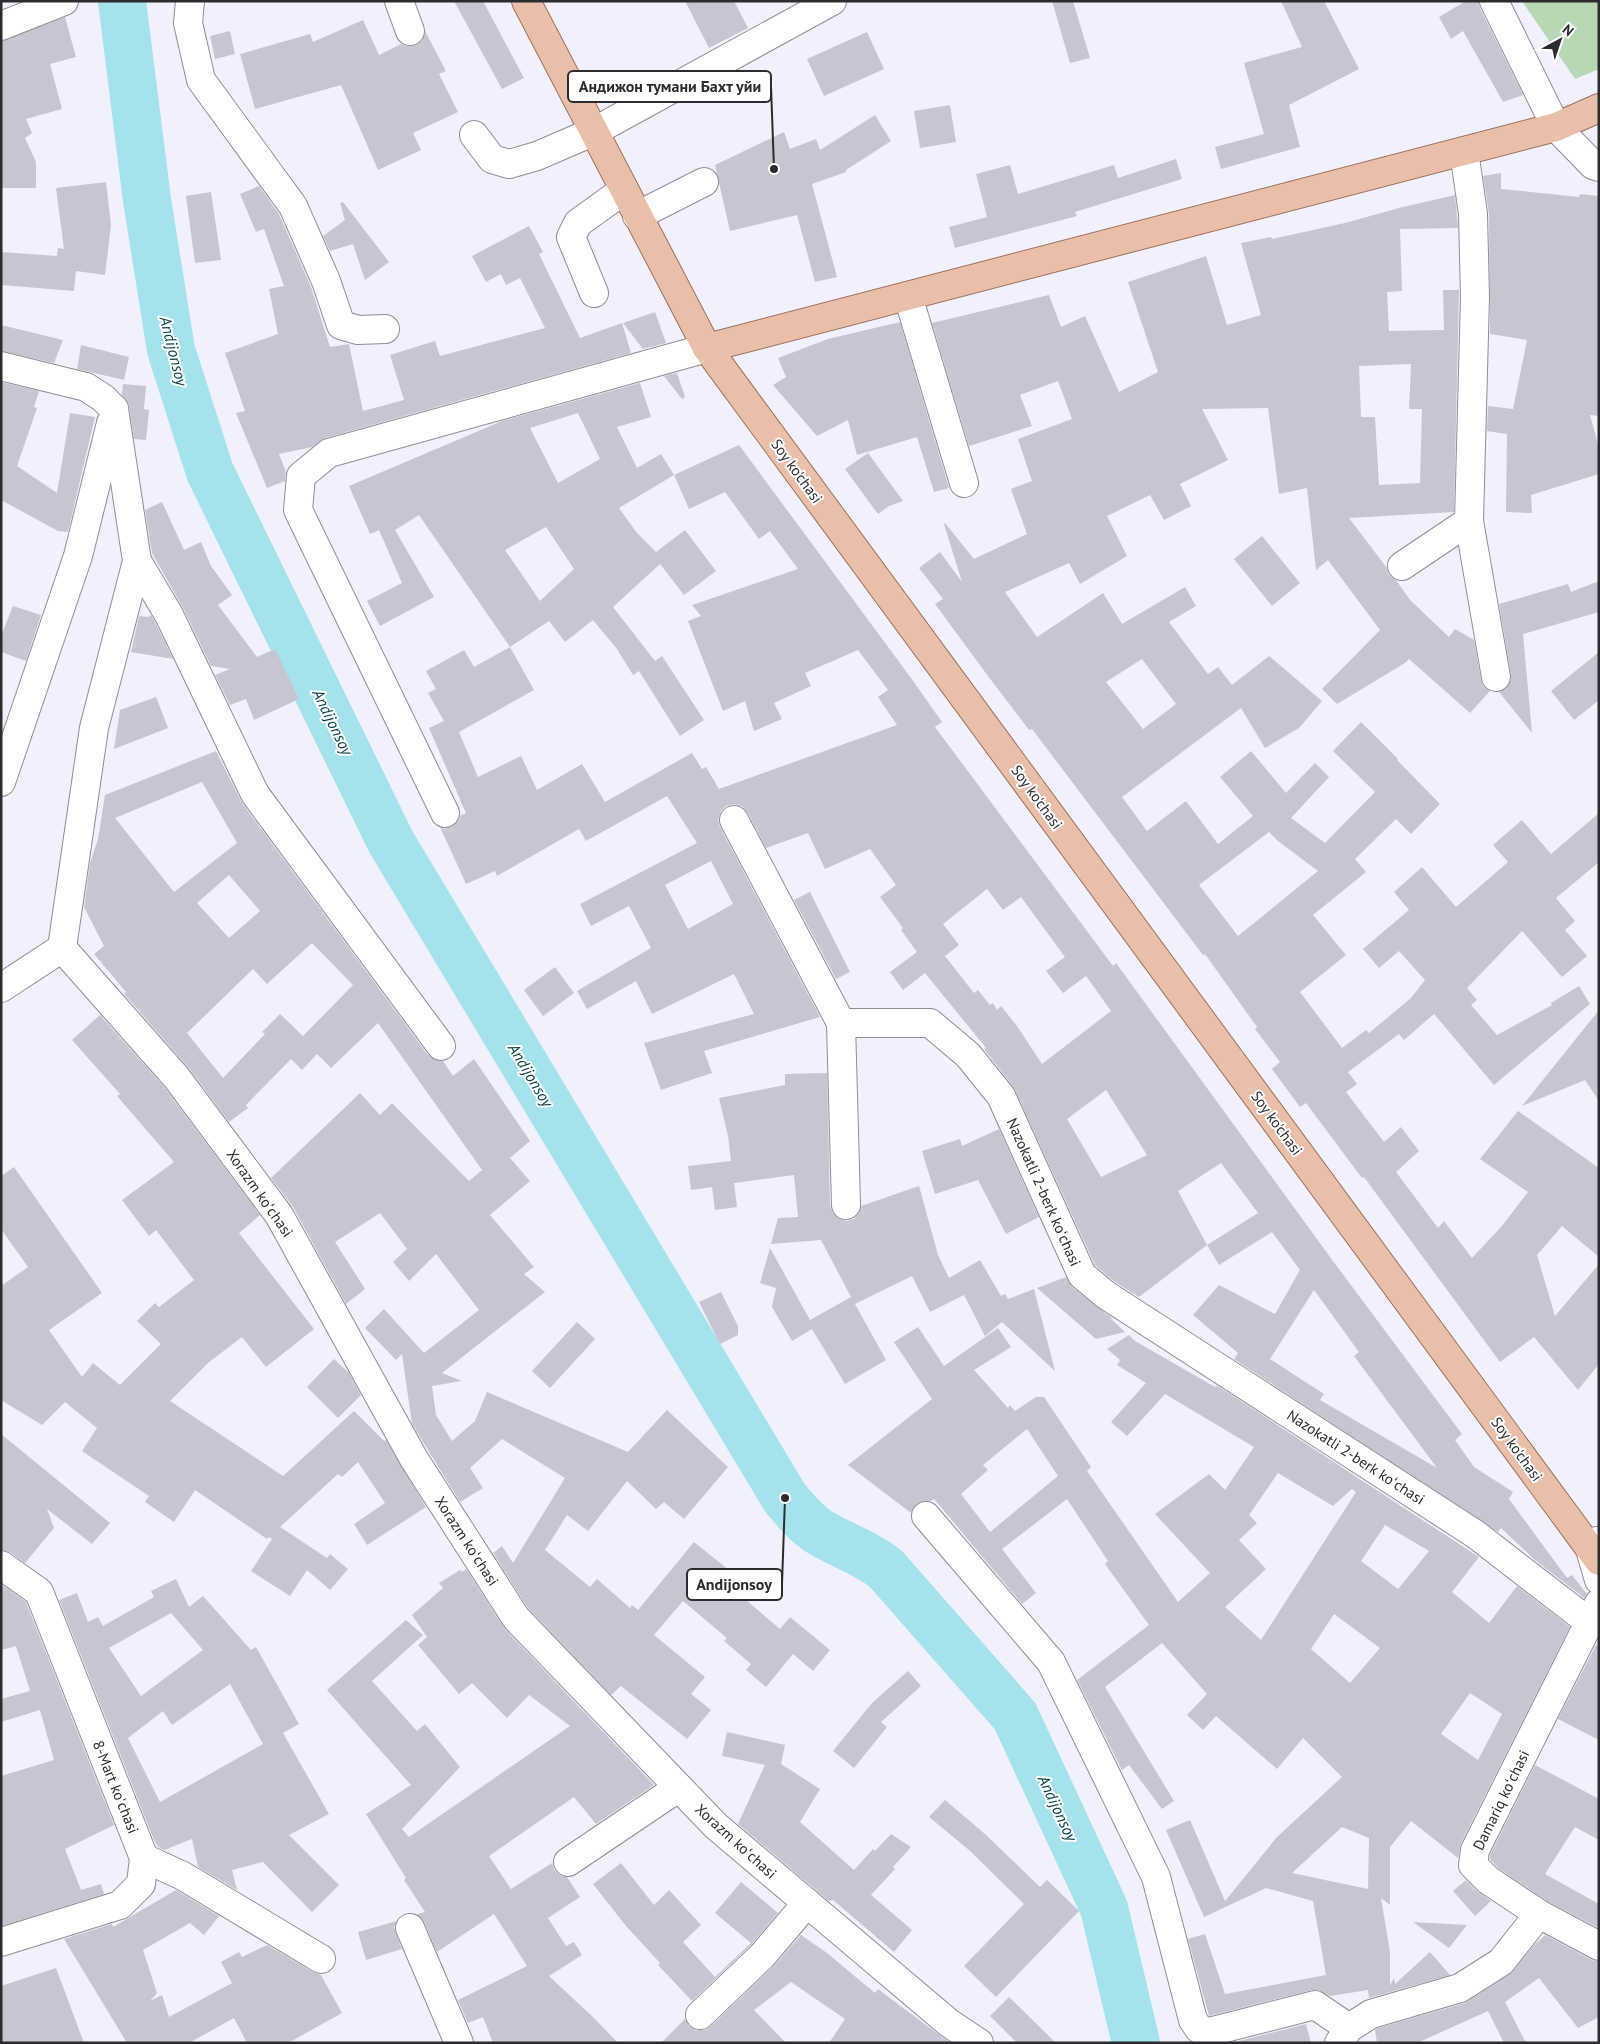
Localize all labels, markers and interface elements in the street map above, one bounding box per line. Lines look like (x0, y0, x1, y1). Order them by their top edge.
north arrow (1535, 15, 1585, 65)
text: N (1559, 20, 1578, 40)
callout: Андижон тумани Бахт уйи (568, 71, 771, 102)
text: Андижон тумани Бахт уйи (579, 76, 761, 96)
water label: Andijonsoy (155, 313, 193, 389)
street label: Soy ko'chasi (767, 435, 827, 507)
water label: Andijonsoy (308, 685, 358, 759)
street label: Soy ko'chasi (1007, 761, 1067, 833)
water label: Andijonsoy (504, 1039, 558, 1111)
street label: Soy ko'chasi (1247, 1087, 1307, 1159)
street label: Nazokatli 2-berk koʻchasi (1003, 1115, 1085, 1269)
street label: Xorazm koʻchasi (223, 1145, 297, 1241)
street label: Nazokatli 2-berk koʻchasi (1284, 1405, 1428, 1509)
street label: Soy ko'chasi (1487, 1413, 1547, 1485)
street label: Xorazm koʻchasi (431, 1493, 503, 1589)
callout: Andijonsoy (687, 1569, 782, 1600)
text: Andijonsoy (696, 1574, 772, 1594)
street label: 8-Mart koʻchasi (89, 1738, 143, 1836)
street label: Damariq koʻchasi (1469, 1747, 1533, 1853)
water label: Andijonsoy (1034, 1771, 1082, 1845)
street label: Xorazm koʻchasi (691, 1799, 781, 1883)

